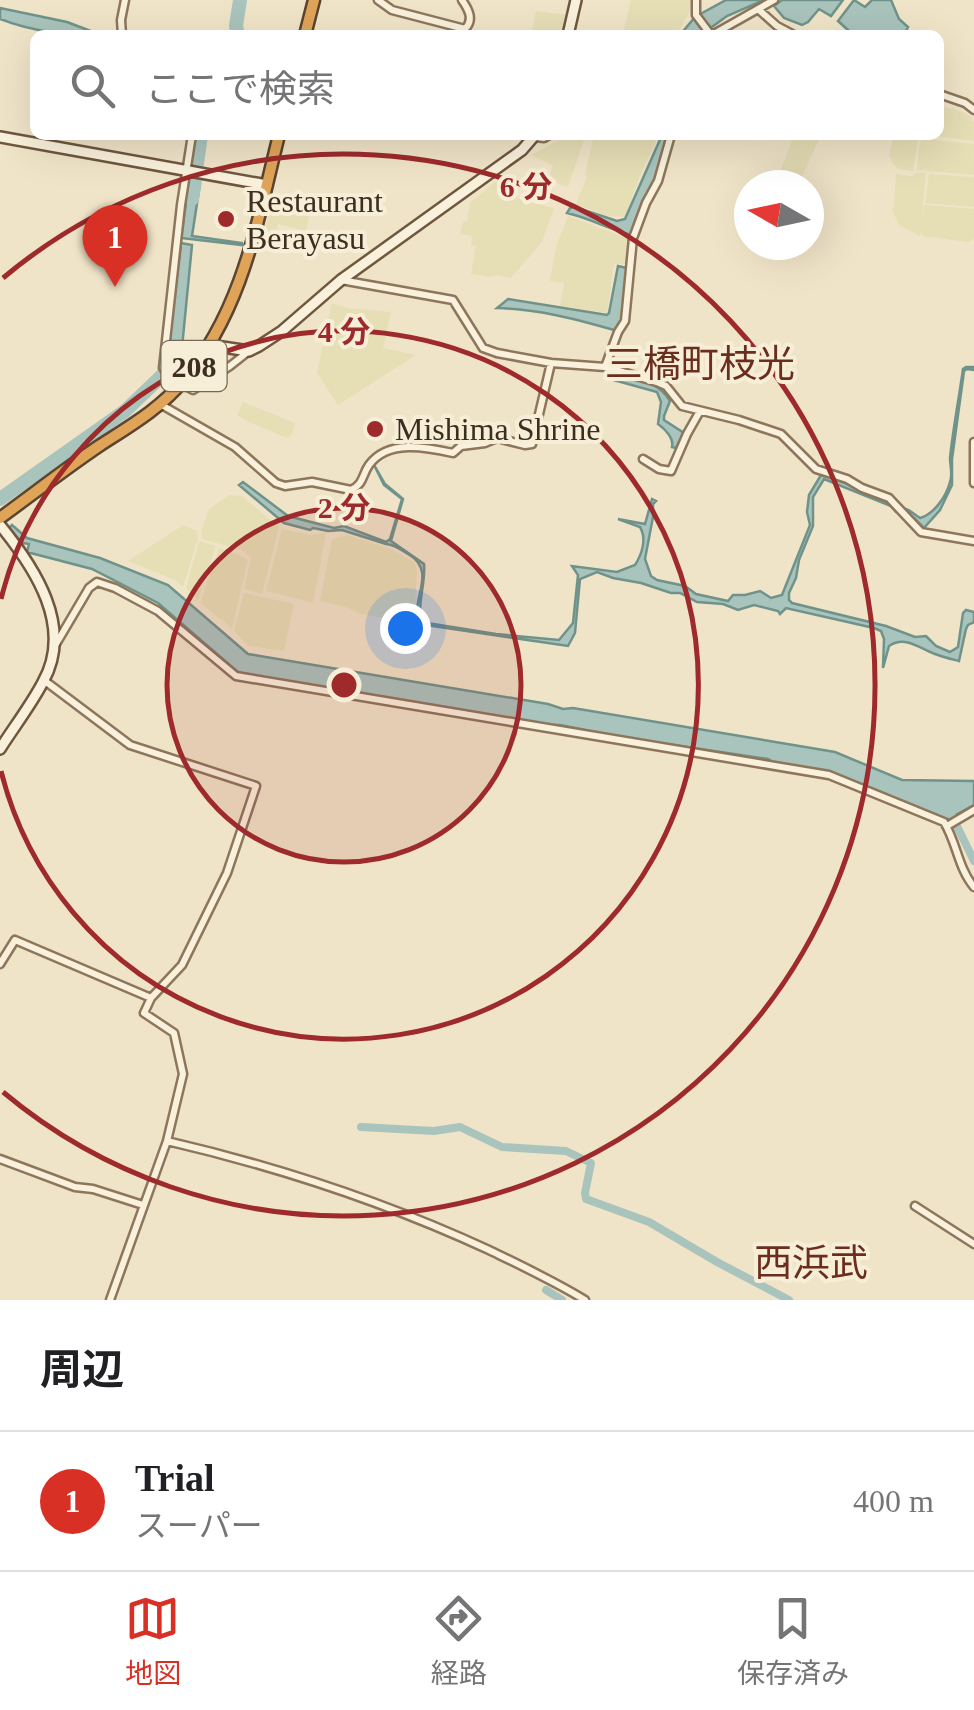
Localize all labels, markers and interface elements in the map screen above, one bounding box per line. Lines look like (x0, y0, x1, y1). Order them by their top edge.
search box (30, 30, 944, 140)
icon: search (65, 58, 120, 113)
text: ここで検索 (145, 68, 335, 110)
text: 6 分 (500, 170, 552, 203)
north arrow (734, 170, 824, 260)
place label: Restaurant Berayasu (246, 183, 383, 256)
pin: 1 (82, 204, 148, 287)
marker: Restaurant Berayasu (215, 208, 237, 230)
text: 4 分 (318, 315, 370, 348)
road number: 208 (162, 341, 226, 391)
district label: 三橋町枝光 (605, 343, 795, 385)
place label: Mishima Shrine (395, 411, 600, 447)
marker: Mishima Shrine (364, 418, 386, 440)
text: 2 分 (318, 491, 370, 524)
your location (380, 603, 431, 654)
centre of rings (326, 667, 362, 703)
district label: 西浜武 (754, 1242, 868, 1284)
text: 周辺 (40, 1347, 124, 1393)
text: Trial (135, 1457, 215, 1499)
text: 1 (65, 1483, 81, 1519)
text: 400 m (853, 1483, 934, 1519)
text: スーパー (135, 1508, 263, 1544)
tab: 地図 (125, 1591, 181, 1691)
tab: 経路 (431, 1591, 487, 1691)
tab: 保存済み (737, 1591, 849, 1691)

